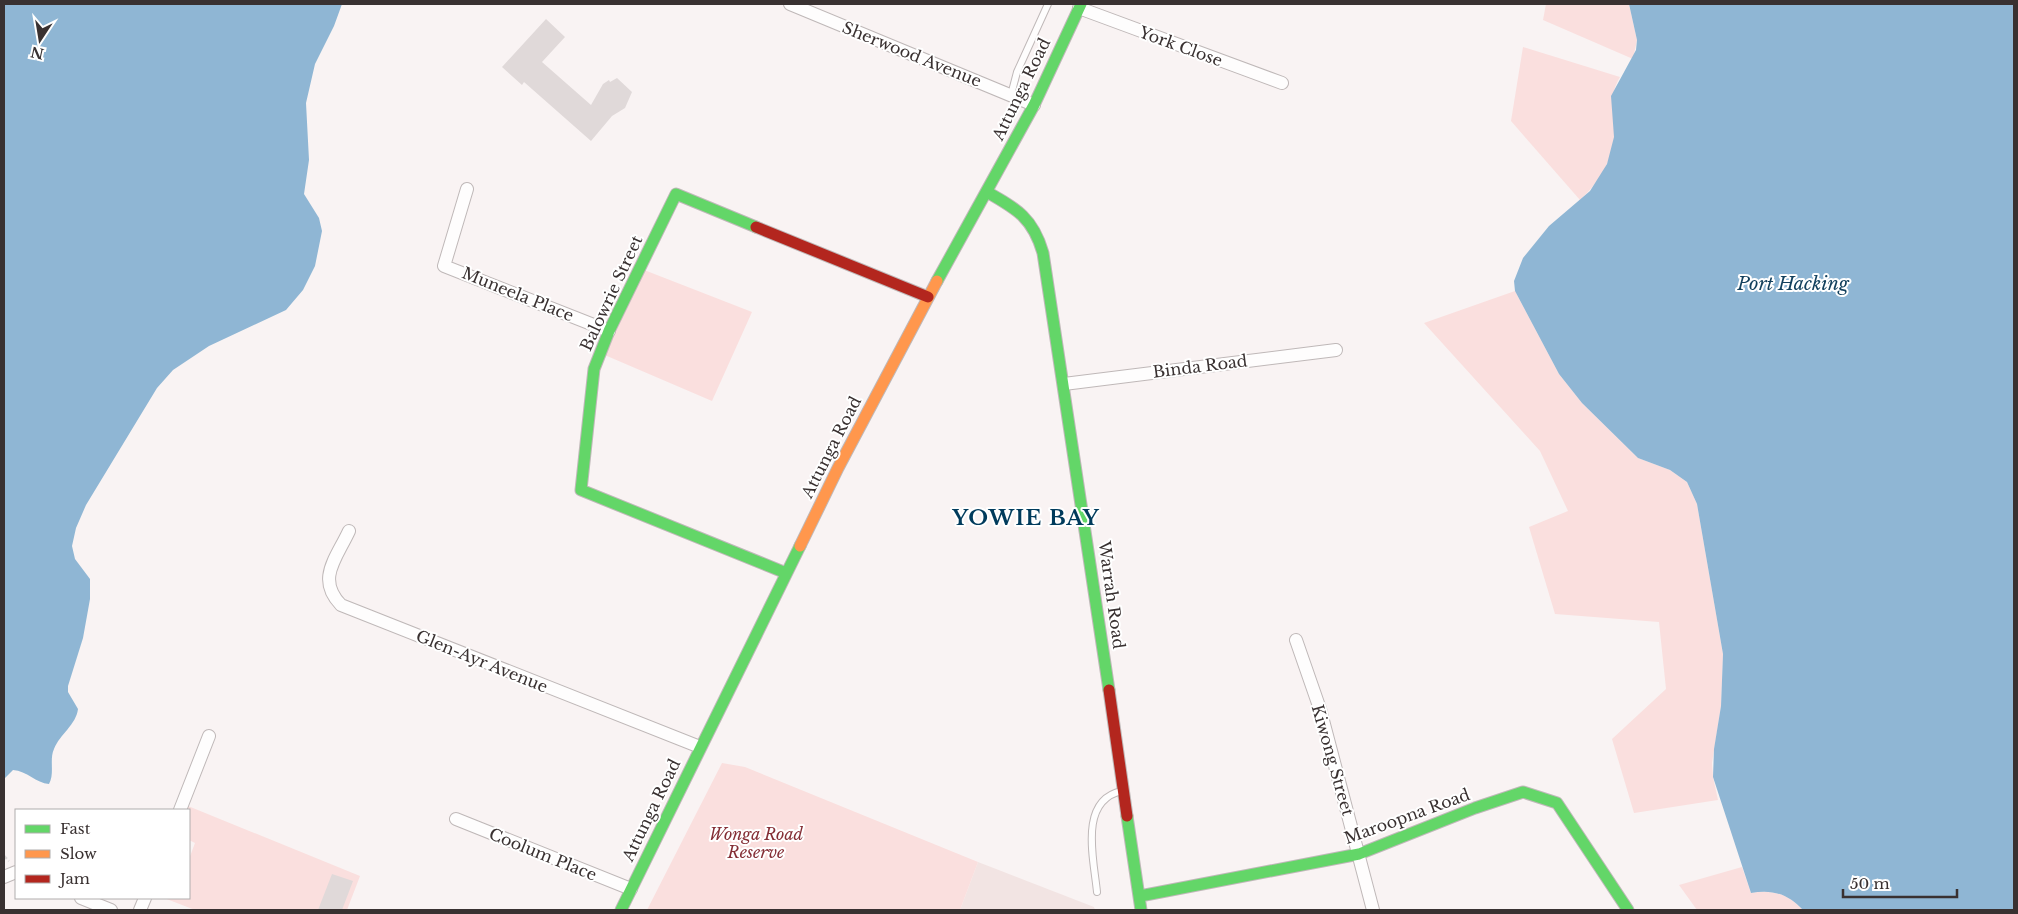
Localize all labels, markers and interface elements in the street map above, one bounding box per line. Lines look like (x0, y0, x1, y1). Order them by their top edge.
north arrow (15, 15, 65, 65)
street label: Sherwood Avenue (840, 17, 984, 91)
street label: York Close (1136, 21, 1225, 70)
street label: Attunga Road (987, 34, 1055, 144)
text: N (29, 43, 46, 63)
street label: Balowrie Street (576, 232, 646, 354)
street label: Muneela Place (459, 263, 577, 325)
water label: Port Hacking (1736, 273, 1850, 295)
street label: Binda Road (1151, 350, 1249, 382)
street label: Attunga Road (796, 393, 865, 502)
district label: YOWIE BAY (951, 505, 1100, 531)
street label: Warrah Road (1094, 539, 1129, 650)
street label: Glen-Ayr Avenue (413, 625, 551, 697)
street label: Kiwong Street (1308, 702, 1358, 818)
street label: Attunga Road (617, 755, 685, 865)
street label: Maroopna Road (1341, 784, 1473, 848)
legend (15, 809, 190, 899)
text: Fast (60, 819, 91, 838)
street label: Coolum Place (486, 823, 600, 885)
park label: Wonga Road Reserve (709, 824, 804, 862)
text: Slow (60, 844, 97, 863)
scale bar (1843, 866, 1957, 898)
text: Jam (58, 869, 90, 888)
text: 50 m (1850, 874, 1890, 893)

